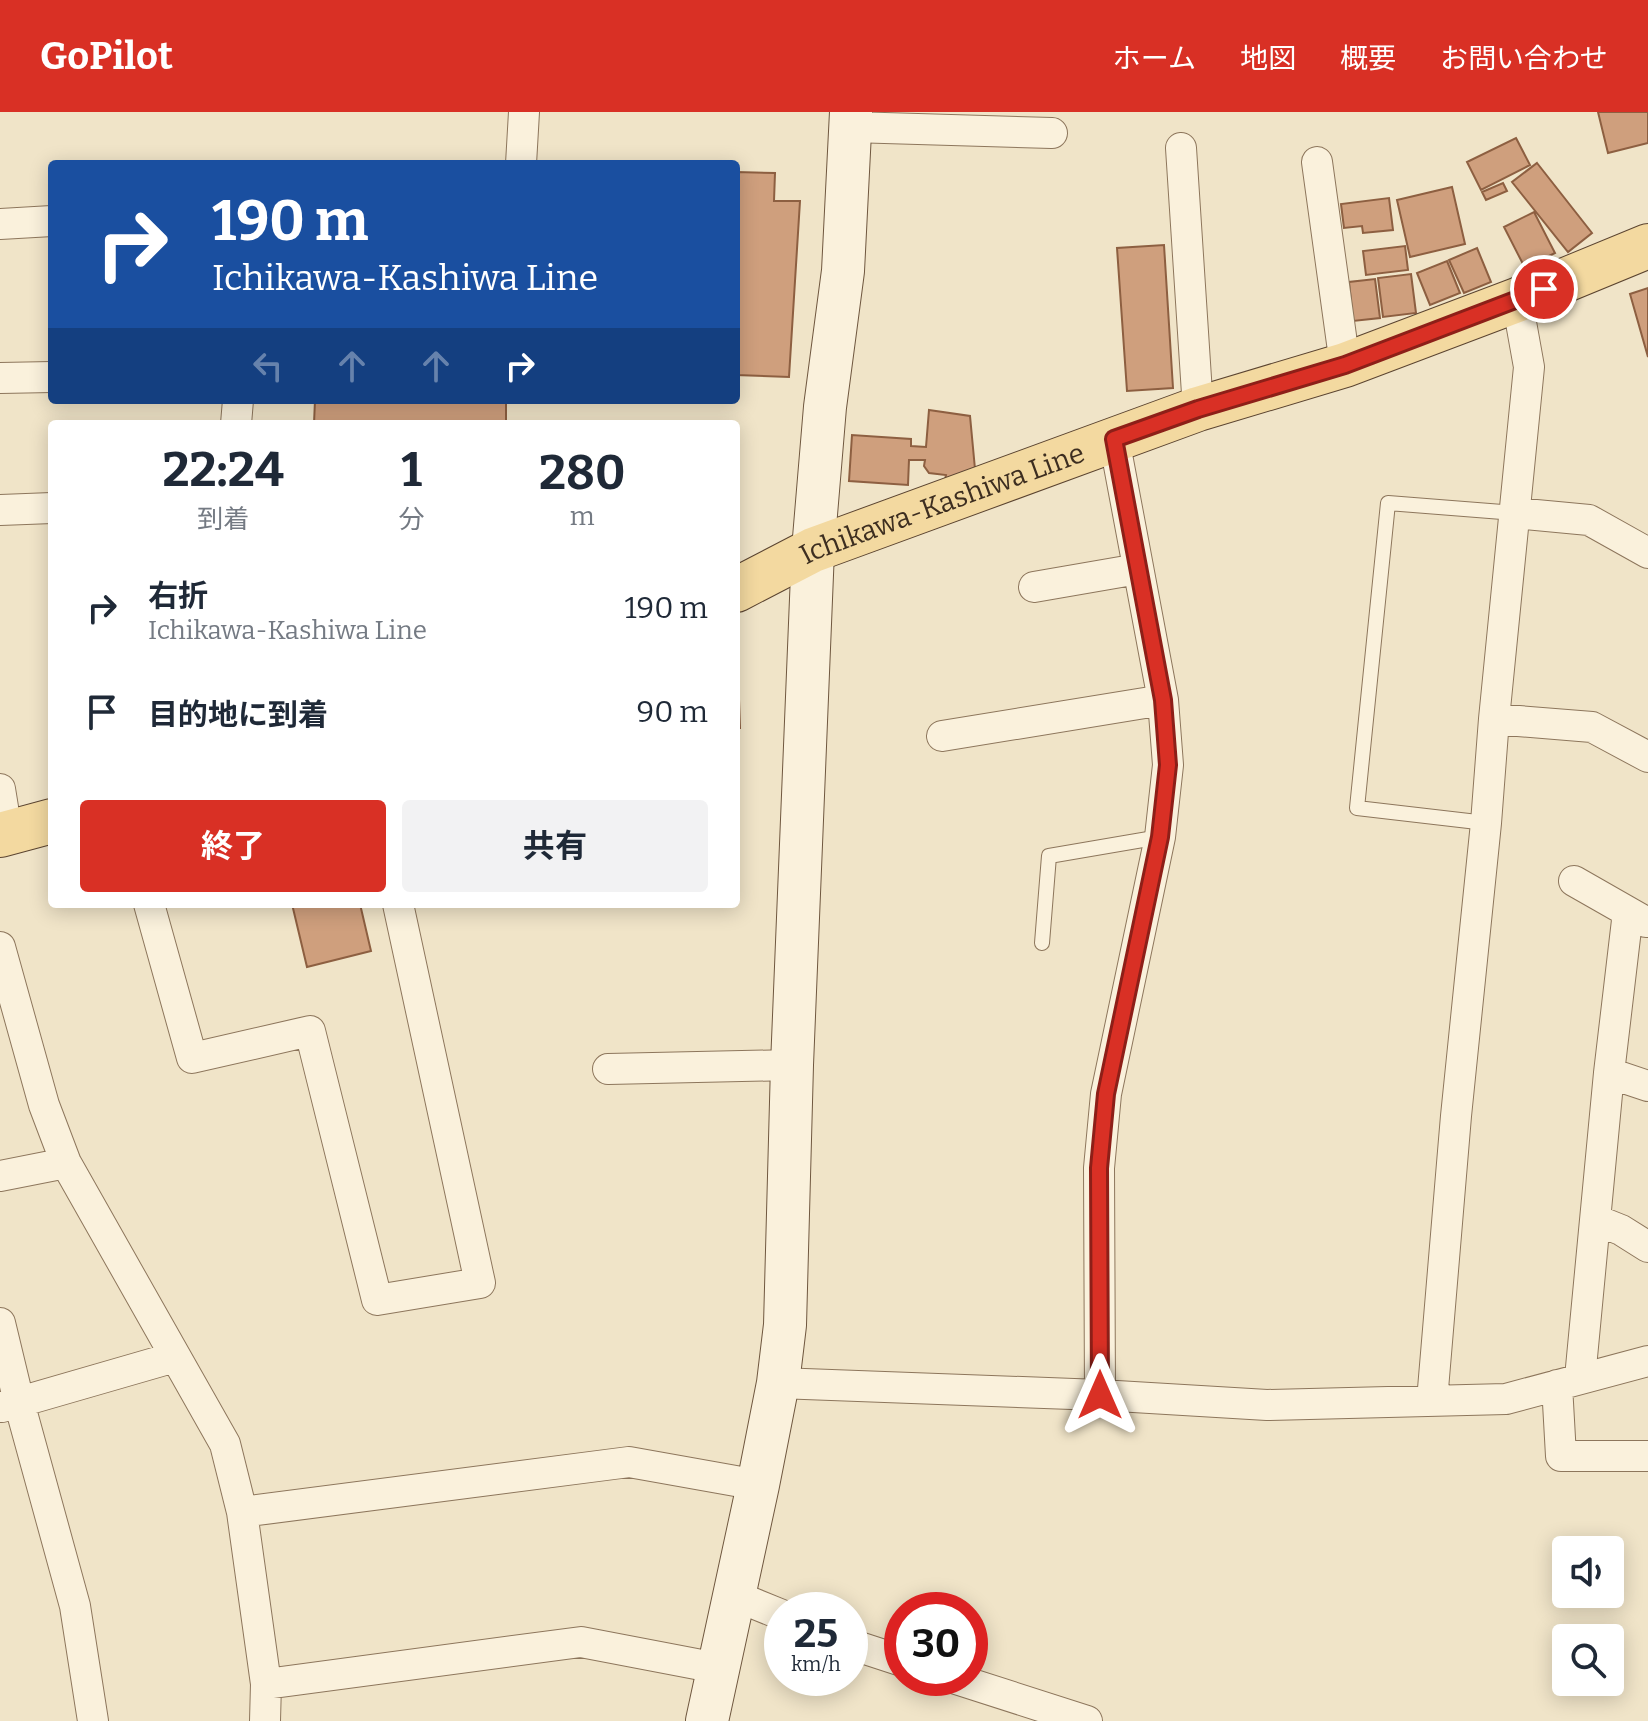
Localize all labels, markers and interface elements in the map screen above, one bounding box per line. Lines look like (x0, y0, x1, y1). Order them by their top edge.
text: GoPilot (40, 33, 173, 79)
text: ホーム (1113, 42, 1196, 75)
text: 地図 (1240, 42, 1296, 75)
text: 概要 (1340, 42, 1396, 75)
text: お問い合わせ (1440, 42, 1608, 75)
text: 190 m (212, 188, 368, 255)
icon: right (80, 192, 184, 296)
pin (1510, 255, 1578, 323)
text: Ichikawa-Kashiwa Line (212, 256, 598, 300)
icon: arrive (1522, 267, 1566, 311)
icon: left (246, 344, 290, 388)
icon: ahead (330, 344, 374, 388)
icon: ahead (414, 344, 458, 388)
icon: right (498, 344, 542, 388)
street label: Ichikawa-Kashiwa Line (794, 436, 1089, 571)
text: 22:24 (163, 441, 284, 499)
text: 1 (401, 441, 422, 499)
text: 280 (539, 444, 625, 502)
text: m (570, 501, 595, 532)
text: 到着 (197, 504, 249, 535)
text: 分 (399, 504, 425, 535)
text: 右折 (148, 578, 208, 614)
icon: right (80, 586, 124, 630)
text: 190 m (624, 590, 708, 626)
text: Ichikawa-Kashiwa Line (148, 615, 427, 646)
icon: arrive (80, 690, 124, 734)
text: 90 m (637, 694, 708, 730)
text: 目的地に到着 (148, 697, 328, 733)
button: 終了 (80, 800, 386, 892)
button: 共有 (402, 800, 708, 892)
position arrow (1058, 1353, 1142, 1437)
map controls (1552, 1536, 1624, 1696)
button: sound (1552, 1536, 1624, 1608)
speed limit sign: 30 (884, 1592, 988, 1696)
text: 25 (794, 1610, 838, 1658)
button: search (1552, 1624, 1624, 1696)
text: km/h (791, 1652, 841, 1676)

